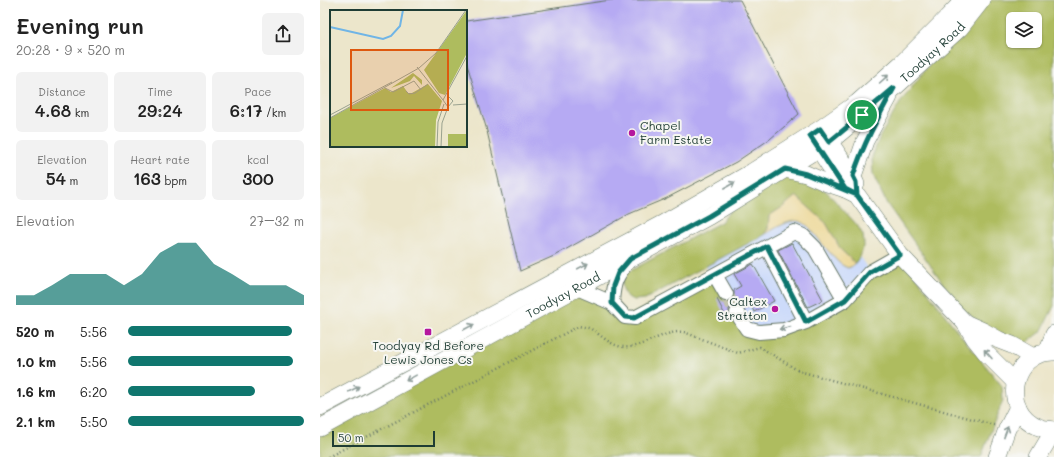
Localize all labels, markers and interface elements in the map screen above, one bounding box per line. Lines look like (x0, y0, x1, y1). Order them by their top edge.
inset map (330, 10, 467, 147)
text: Evening run (16, 11, 144, 40)
map controls (1006, 12, 1042, 48)
button: layers (1006, 12, 1042, 48)
button: share (262, 13, 304, 55)
street label: Toodyay Road (896, 19, 969, 86)
text: 20:28 · 9 × 520 m (16, 41, 125, 58)
one-way arrow (879, 75, 889, 84)
text: Distance (38, 84, 86, 99)
text: Time (147, 84, 173, 99)
text: Pace (245, 84, 271, 99)
pin (845, 98, 879, 132)
text: 4.68 (35, 99, 71, 121)
text: 29:24 (138, 99, 183, 121)
text: 6:17 (230, 99, 262, 121)
icon: arrive (851, 104, 873, 126)
text: km (71, 105, 89, 120)
text: /km (262, 105, 286, 120)
place label: Chapel Farm Estate (640, 117, 712, 147)
marker: Chapel Farm Estate (627, 128, 637, 138)
text: Elevation (37, 152, 87, 167)
text: Heart rate (130, 152, 190, 167)
text: kcal (247, 152, 269, 167)
text: 54 (46, 167, 66, 189)
text: 163 (133, 167, 161, 189)
text: 300 (242, 167, 274, 189)
text: m (66, 173, 78, 188)
text: bpm (161, 173, 187, 188)
one-way arrow (724, 180, 736, 188)
text: Elevation (16, 212, 74, 229)
text: 27–32 m (250, 212, 304, 229)
one-way arrow (577, 262, 589, 269)
street label: Toodyay Road (523, 268, 603, 321)
place label: Caltex Stratton (717, 293, 767, 323)
marker: Caltex Stratton (770, 304, 780, 314)
text: 520 m (16, 323, 54, 340)
text: 5:56 (80, 323, 107, 340)
one-way arrow (463, 323, 475, 331)
one-way arrow (779, 325, 792, 333)
marker: Toodyay Rd Before Lewis Jones Cs (423, 327, 433, 337)
place label: Toodyay Rd Before Lewis Jones Cs (372, 337, 484, 367)
one-way arrow (983, 349, 992, 359)
text: 1.0 km (16, 353, 56, 370)
text: 5:56 (80, 353, 107, 370)
one-way arrow (405, 375, 417, 383)
text: 1.6 km (16, 383, 56, 400)
text: 6:20 (80, 383, 107, 400)
one-way arrow (348, 384, 360, 392)
text: 2.1 km (16, 413, 55, 430)
text: 5:50 (80, 413, 107, 430)
one-way arrow (1003, 426, 1011, 438)
scale bar (332, 429, 435, 448)
text: 50 m (338, 430, 364, 445)

